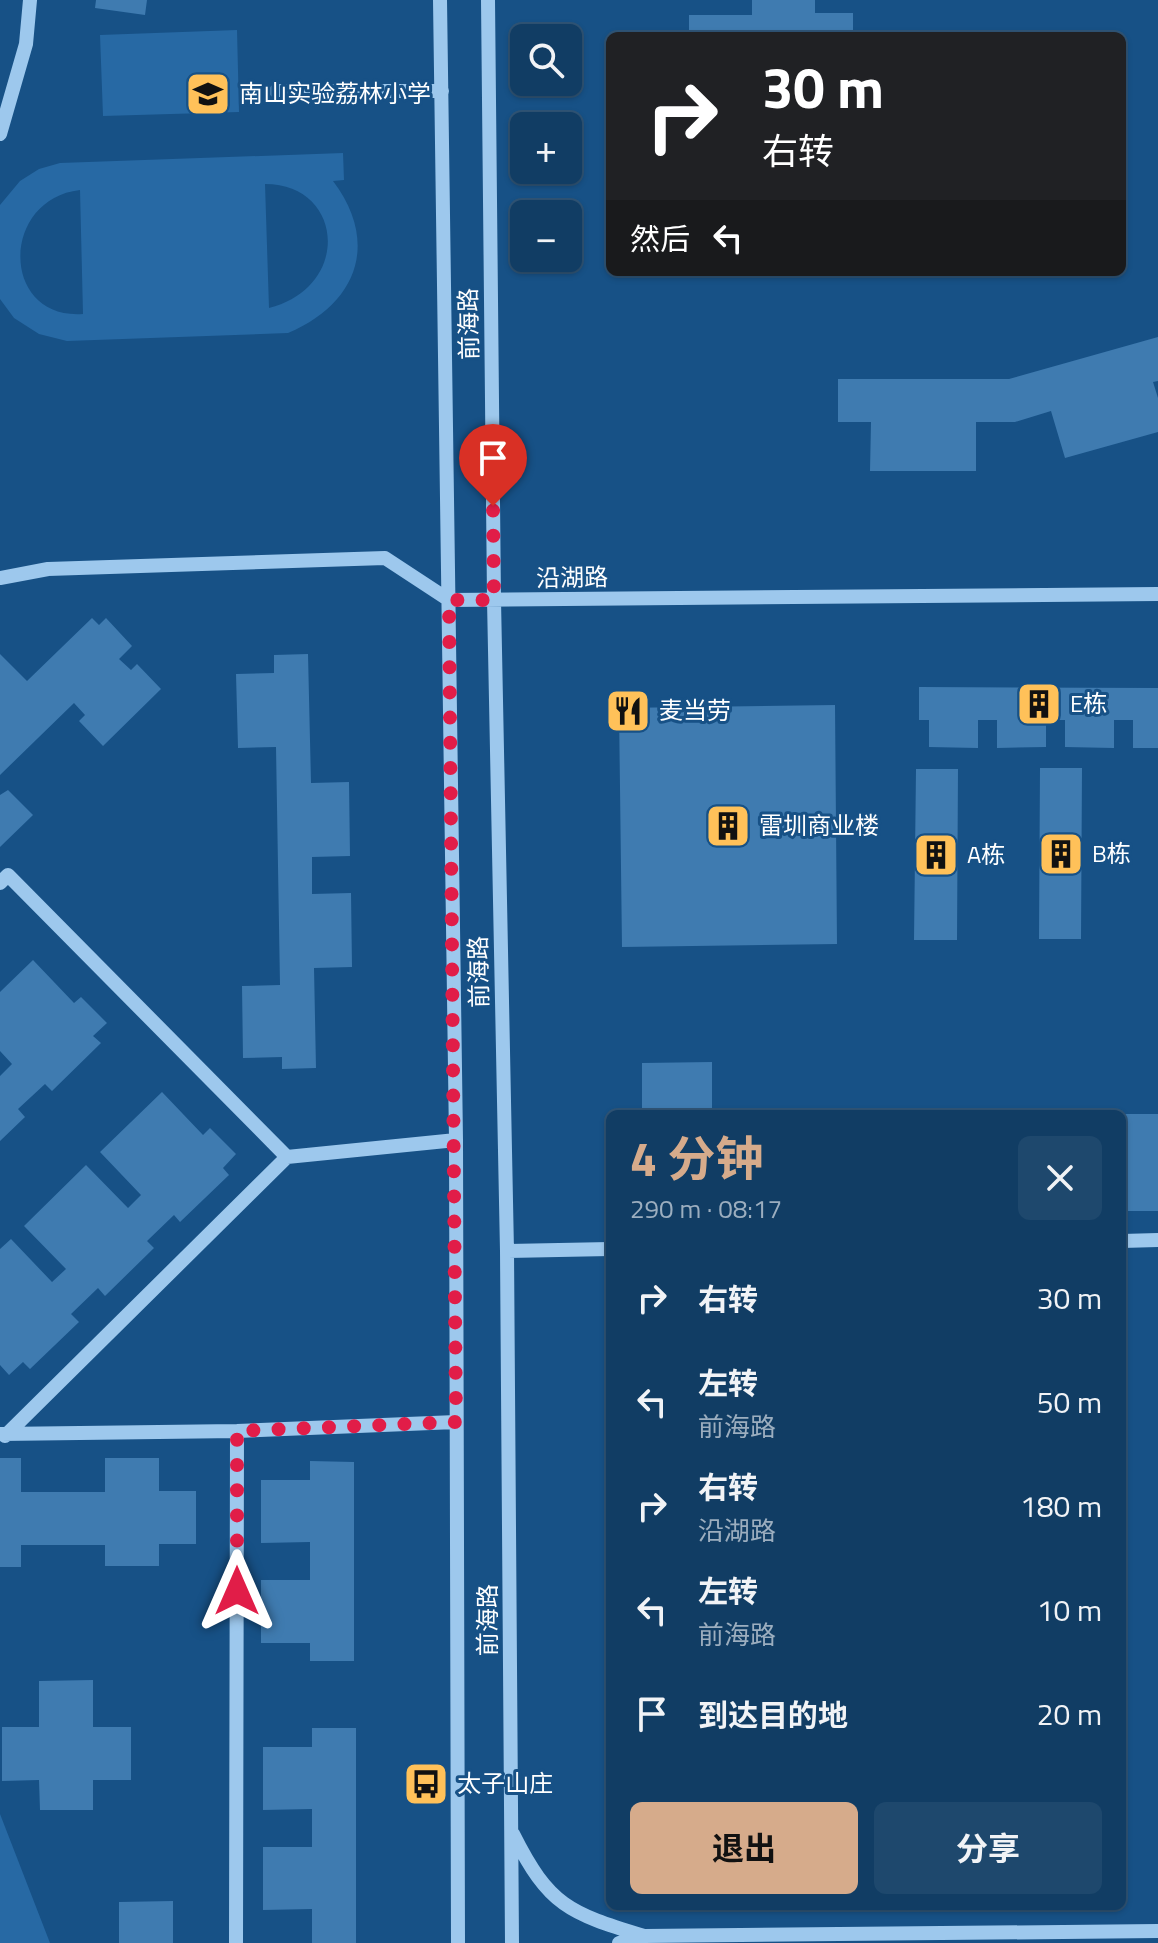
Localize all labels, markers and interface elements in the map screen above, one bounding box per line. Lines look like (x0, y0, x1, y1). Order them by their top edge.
map controls (510, 24, 582, 272)
button: search (510, 24, 582, 96)
text: 30 m (762, 45, 884, 130)
icon: right (630, 64, 734, 168)
school or university icon: 南山实验荔林小学 (184, 70, 232, 118)
place label: 南山实验荔林小学 (239, 75, 431, 111)
button: + (510, 112, 582, 184)
text: 右转 (762, 123, 834, 178)
button: − (510, 200, 582, 272)
text: 然后 (630, 216, 690, 262)
icon: left (706, 216, 750, 260)
street label: 前海路 (449, 288, 487, 360)
pin (459, 424, 527, 506)
icon: arrive (471, 436, 515, 480)
street label: 沿湖路 (536, 558, 608, 596)
building icon: E栋 (1015, 680, 1063, 728)
place label: E栋 (1070, 685, 1107, 721)
restaurant icon: 麦当劳 (604, 687, 652, 735)
place label: 麦当劳 (659, 692, 731, 728)
building icon: 雷圳商业楼 (704, 802, 752, 850)
place label: 雷圳商业楼 (759, 807, 879, 843)
building icon: B栋 (1037, 830, 1085, 878)
building icon: A栋 (912, 831, 960, 879)
place label: B栋 (1092, 835, 1131, 871)
place label: A栋 (967, 836, 1005, 872)
street label: 前海路 (459, 936, 497, 1008)
text: 4 分钟 (630, 1122, 763, 1195)
button: close (1018, 1136, 1102, 1220)
text: 290 m · 08:17 (630, 1189, 782, 1228)
text: 30 m (1037, 1275, 1102, 1321)
icon: right (630, 1276, 674, 1320)
text: 右转 (698, 1276, 758, 1322)
text: 左转 (698, 1360, 758, 1406)
text: 50 m (1037, 1379, 1102, 1425)
icon: left (630, 1380, 674, 1424)
text: 前海路 (698, 1407, 776, 1446)
text: 右转 (698, 1464, 758, 1510)
text: 180 m (1020, 1483, 1102, 1529)
icon: right (630, 1484, 674, 1528)
text: 沿湖路 (698, 1511, 776, 1550)
position arrow (195, 1549, 279, 1633)
text: 左转 (698, 1568, 758, 1614)
street label: 前海路 (469, 1584, 505, 1656)
text: 10 m (1037, 1587, 1102, 1633)
icon: left (630, 1588, 674, 1632)
text: 前海路 (698, 1615, 776, 1654)
text: 20 m (1037, 1691, 1102, 1737)
icon: arrive (630, 1692, 674, 1736)
text: 到达目的地 (698, 1692, 848, 1738)
bus stop icon: 太子山庄 (402, 1760, 450, 1808)
place label: 太子山庄 (457, 1765, 553, 1801)
button: 退出 (630, 1802, 858, 1894)
button: 分享 (874, 1802, 1102, 1894)

